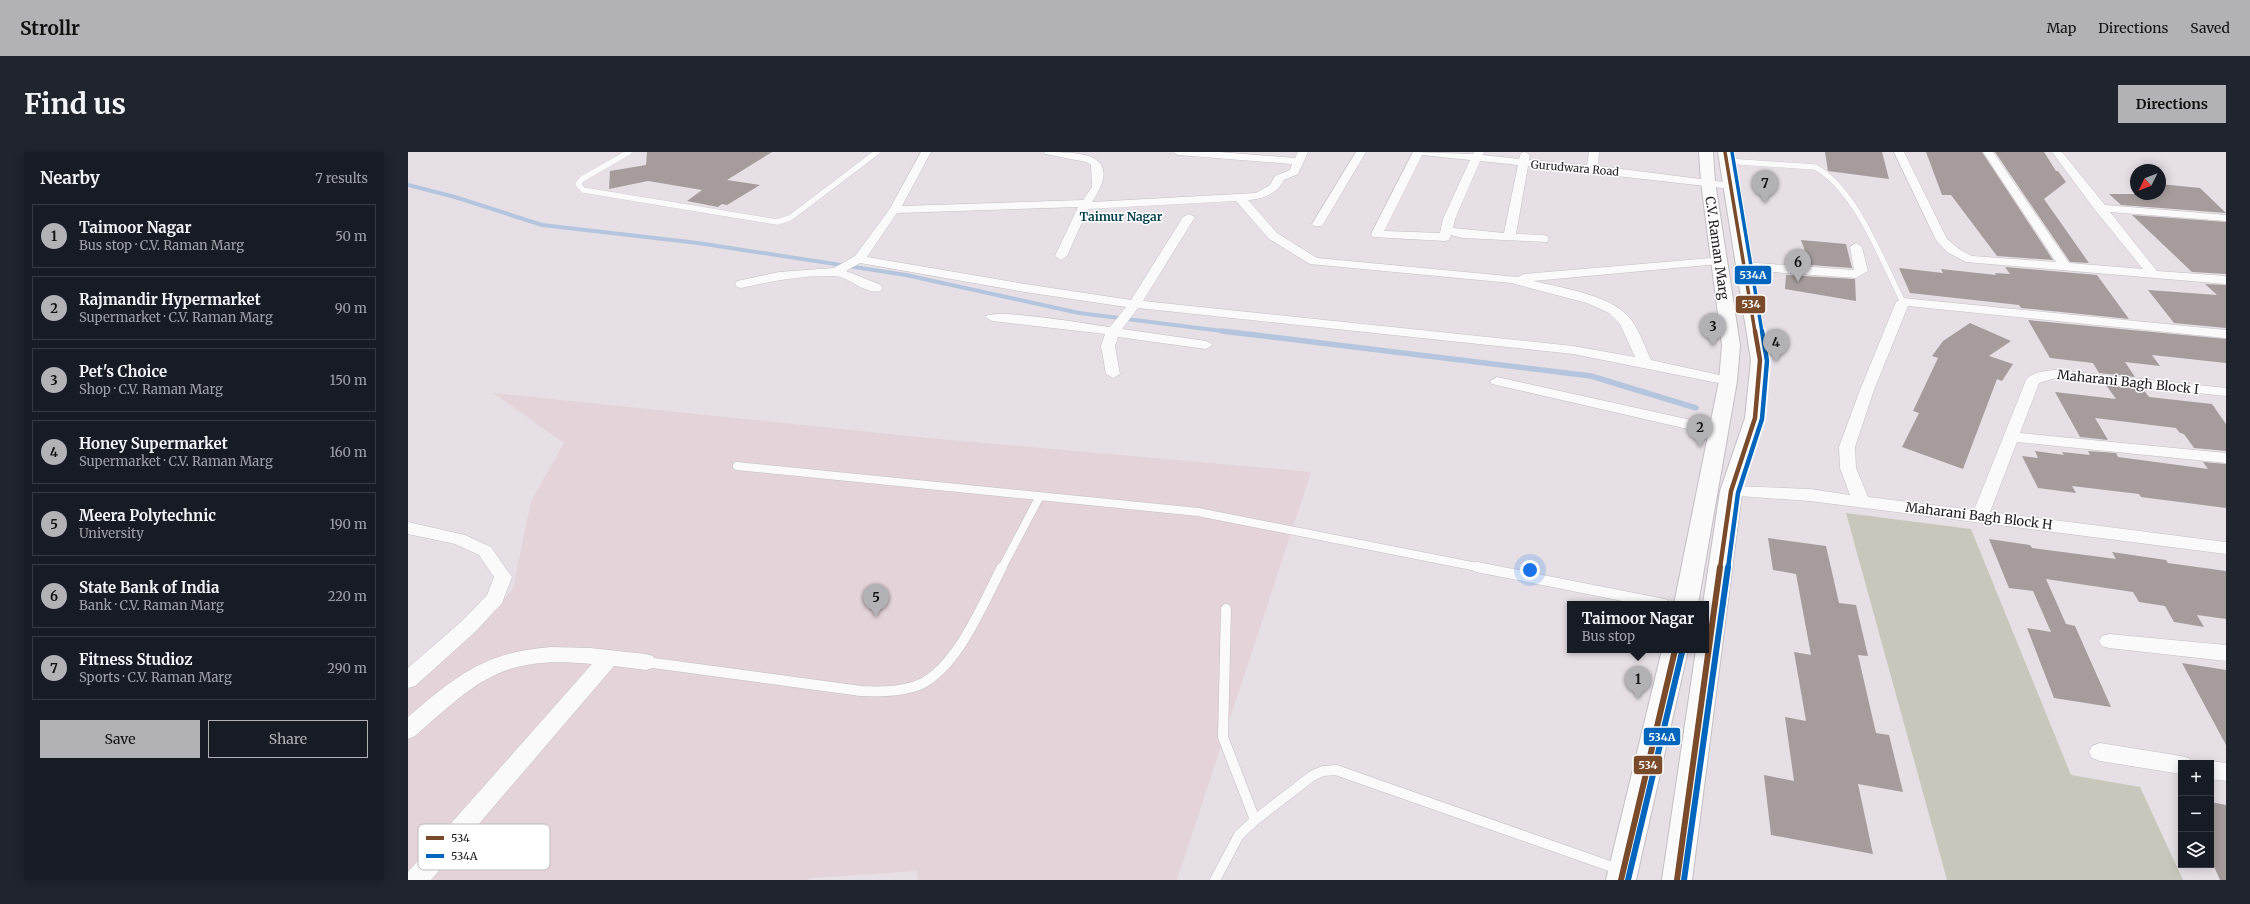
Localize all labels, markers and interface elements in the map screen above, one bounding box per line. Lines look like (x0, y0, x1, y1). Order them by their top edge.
text: Strollr (20, 16, 80, 40)
text: Map (2046, 19, 2076, 37)
text: Directions (2098, 19, 2168, 37)
text: Saved (2190, 19, 2230, 37)
button: Directions (2118, 85, 2226, 123)
text: Find us (24, 86, 126, 122)
street label: Gurudwara Road (1530, 157, 1620, 179)
north arrow (2130, 164, 2166, 200)
text: Nearby (40, 167, 100, 189)
text: 7 results (315, 170, 368, 187)
pin: 7 (1752, 170, 1778, 203)
street label: C.V. Raman Marg (1701, 195, 1733, 301)
district label: Taimur Nagar (1080, 209, 1163, 224)
text: Taimoor Nagar (79, 218, 191, 237)
text: 1 (51, 228, 57, 245)
text: 50 m (335, 228, 367, 245)
text: Bus stop · C.V. Raman Marg (79, 237, 244, 254)
pin: 6 (1785, 249, 1811, 282)
line badge: 534A (1734, 265, 1772, 285)
text: 534A (1740, 268, 1767, 282)
text: Rajmandir Hypermarket (79, 290, 261, 309)
line badge: 534 (1735, 295, 1766, 314)
text: 534 (1741, 297, 1761, 311)
text: 2 (50, 300, 58, 317)
text: 90 m (335, 300, 367, 317)
text: Supermarket · C.V. Raman Marg (79, 309, 273, 326)
pin: 3 (1700, 313, 1726, 346)
pin: 4 (1763, 329, 1789, 362)
text: Pet's Choice (79, 362, 167, 381)
street label: Maharani Bagh Block I (2056, 366, 2200, 398)
text: 3 (50, 372, 58, 389)
text: 150 m (330, 372, 367, 389)
text: Shop · C.V. Raman Marg (79, 381, 223, 398)
pin: 2 (1687, 414, 1713, 447)
text: Honey Supermarket (79, 434, 228, 453)
text: 4 (50, 444, 58, 461)
text: 160 m (329, 444, 367, 461)
text: Supermarket · C.V. Raman Marg (79, 453, 273, 470)
street label: Maharani Bagh Block H (1904, 499, 2054, 533)
text: Meera Polytechnic (79, 506, 216, 525)
text: 5 (50, 516, 58, 533)
text: 190 m (330, 516, 367, 533)
text: University (79, 525, 144, 542)
your location (1520, 560, 1540, 580)
text: State Bank of India (79, 578, 219, 597)
pin: 5 (863, 584, 889, 617)
text: 6 (50, 588, 58, 605)
text: 220 m (328, 588, 367, 605)
text: Bank · C.V. Raman Marg (79, 597, 224, 614)
popup (1567, 601, 1709, 653)
text: Taimoor Nagar (1582, 609, 1694, 628)
text: Bus stop (1582, 628, 1635, 645)
text: Fitness Studioz (79, 650, 192, 669)
text: 7 (50, 660, 58, 677)
text: 290 m (327, 660, 367, 677)
pin: 1 (1625, 666, 1651, 699)
text: Sports · C.V. Raman Marg (79, 669, 232, 686)
button: Save (40, 720, 200, 758)
button: Share (208, 720, 368, 758)
line badge: 534A (1643, 727, 1681, 746)
text: 534A (1649, 730, 1676, 744)
line badge: 534 (1633, 755, 1663, 775)
text: 534 (1638, 758, 1658, 772)
map controls (2178, 760, 2214, 868)
button: + (2178, 760, 2214, 796)
button: − (2178, 796, 2214, 832)
legend (418, 824, 550, 870)
text: 534 (451, 831, 470, 845)
button: layers (2178, 832, 2214, 868)
text: 534A (451, 849, 478, 863)

